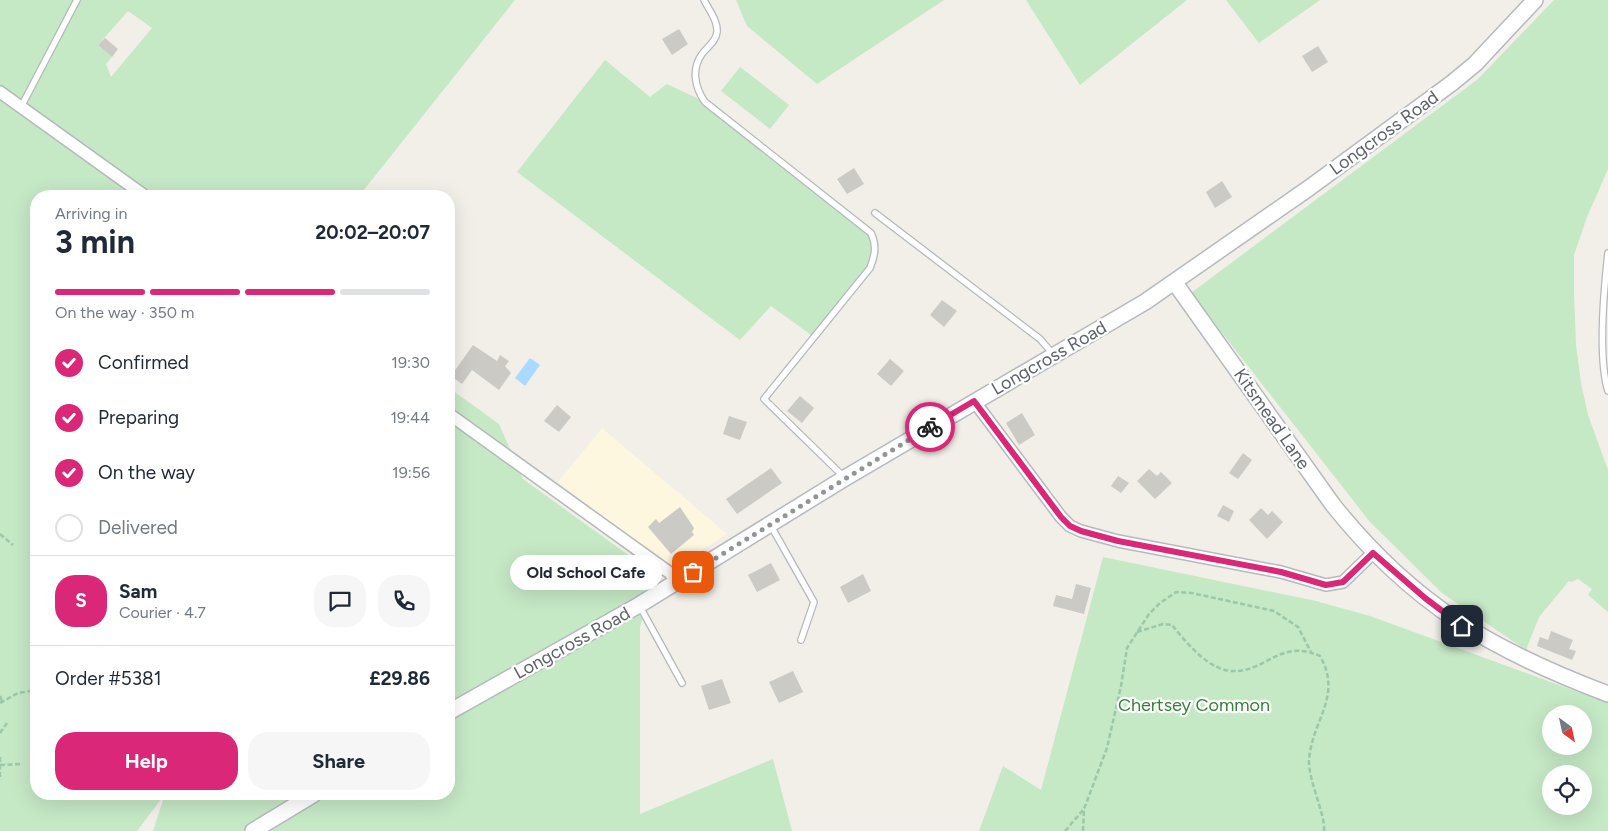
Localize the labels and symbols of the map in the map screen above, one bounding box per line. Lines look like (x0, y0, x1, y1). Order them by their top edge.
street label: Longcross Road (1325, 86, 1443, 180)
street label: Longcross Road (987, 316, 1111, 400)
street label: Kitsmead Lane (1229, 364, 1315, 474)
courier (905, 402, 955, 452)
pin (672, 551, 714, 593)
callout: Old School Cafe (510, 554, 663, 590)
street label: Longcross Road (510, 602, 634, 684)
pin (1441, 605, 1483, 647)
park label: Chertsey Common (1118, 694, 1270, 716)
north arrow (1542, 705, 1592, 755)

